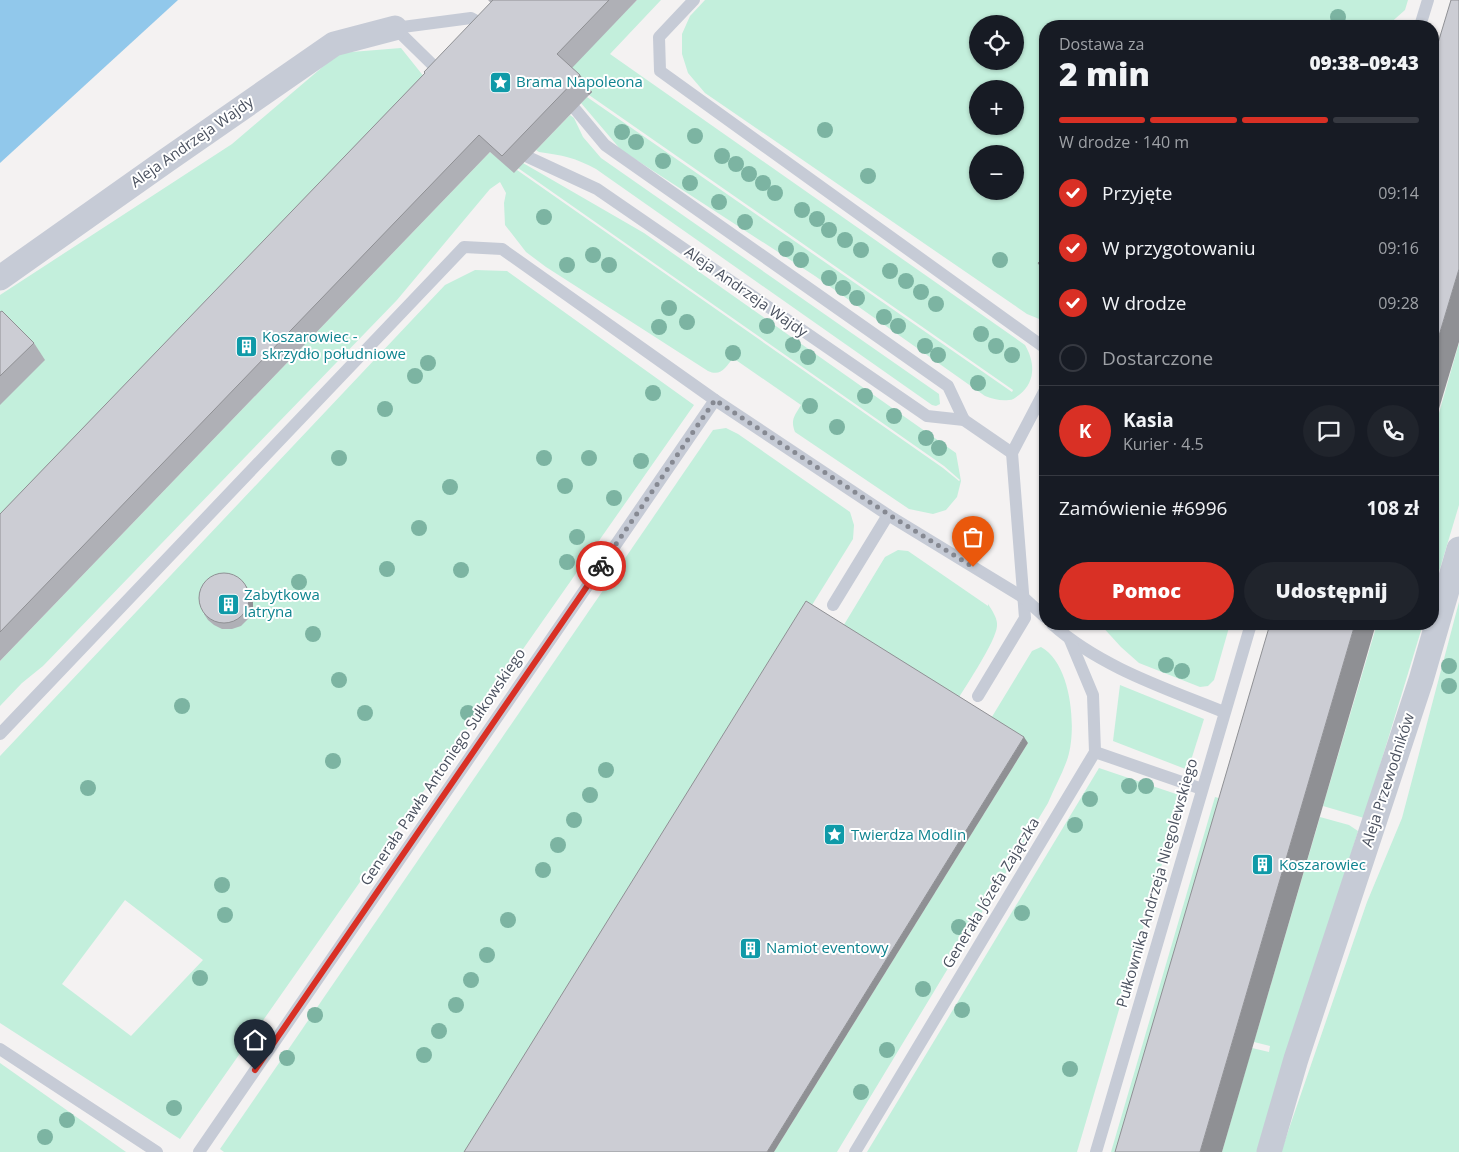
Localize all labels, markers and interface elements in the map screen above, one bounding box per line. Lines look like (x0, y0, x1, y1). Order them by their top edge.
map controls (969, 15, 1024, 200)
button: locate (969, 15, 1024, 70)
text: Dostawa za (1059, 33, 1144, 55)
text: 09:38–09:43 (1309, 50, 1419, 76)
text: 2 min (1059, 52, 1150, 95)
place icon: Brama Napoleona (488, 70, 512, 94)
place label: Brama Napoleona (516, 71, 643, 91)
button: + (969, 80, 1024, 135)
street label: Aleja Andrzeja Wajdy (126, 91, 257, 191)
text: W drodze · 140 m (1059, 131, 1189, 153)
button: − (969, 145, 1024, 200)
icon: check (1059, 179, 1087, 207)
text: Przyjęte (1102, 180, 1173, 206)
text: 09:14 (1378, 182, 1419, 204)
icon: check (1059, 234, 1087, 262)
text: W przygotowaniu (1102, 235, 1256, 261)
text: 09:16 (1378, 237, 1419, 259)
street label: Aleja Andrzeja Wajdy (681, 241, 812, 341)
icon: check (1059, 289, 1087, 317)
text: W drodze (1102, 290, 1187, 316)
text: 09:28 (1378, 292, 1419, 314)
place label: Koszarowiec - skrzydło południowe (262, 326, 406, 363)
building icon: Koszarowiec - skrzydło południowe (234, 334, 258, 358)
text: Dostarczone (1102, 345, 1213, 371)
button: chat (1303, 405, 1355, 457)
button: phone (1367, 405, 1419, 457)
text: Kasia (1123, 407, 1174, 433)
text: K (1079, 418, 1091, 444)
text: Kurier · 4.5 (1123, 433, 1204, 455)
text: Zamówienie #6996 (1059, 495, 1227, 521)
text: 108 zł (1366, 495, 1419, 521)
pin (952, 516, 994, 567)
icon: bag (959, 523, 987, 551)
courier (576, 541, 626, 591)
icon: bike (587, 552, 615, 580)
button: Pomoc (1059, 562, 1234, 620)
button: Udostępnij (1244, 562, 1419, 620)
place label: Zabytkowa latryna (244, 584, 320, 621)
building icon: Zabytkowa latryna (216, 592, 240, 616)
street label: Generała Pawła Antoniego Sułkowskiego (355, 644, 529, 889)
street label: Aleja Przewodników (1356, 710, 1418, 849)
street label: Pułkownika Andrzeja Niegolewskiego (1111, 756, 1201, 1009)
street label: Generała Józefa Zajączka (937, 813, 1043, 972)
place icon: Twierdza Modlin (823, 823, 847, 847)
place label: Twierdza Modlin (851, 824, 966, 844)
building icon: Koszarowiec (1251, 853, 1275, 877)
place label: Koszarowiec (1279, 854, 1366, 874)
building icon: Namiot eventowy (738, 936, 762, 960)
place label: Namiot eventowy (766, 937, 889, 957)
pin (234, 1019, 276, 1070)
icon: home (241, 1026, 269, 1054)

